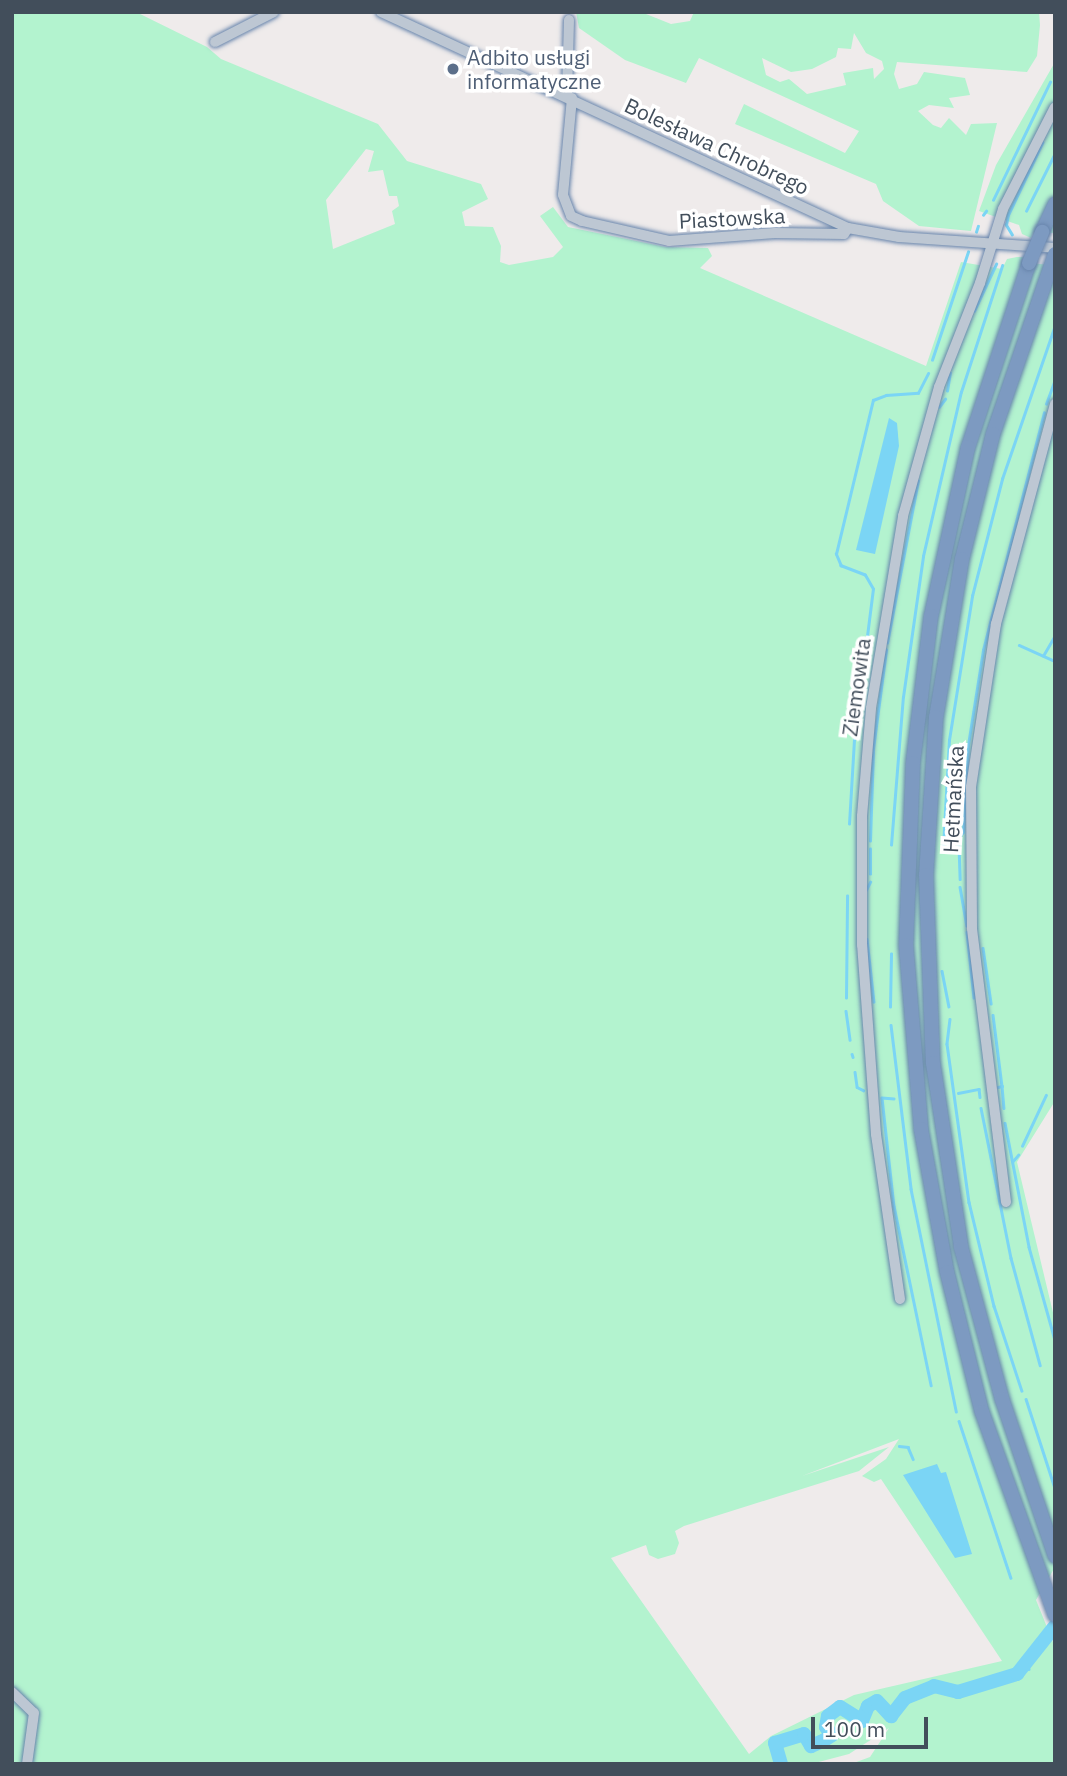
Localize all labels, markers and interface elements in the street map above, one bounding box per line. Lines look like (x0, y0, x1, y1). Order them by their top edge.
place label: Adbito usługi informatyczne (467, 44, 601, 94)
marker: Adbito usługi informatyczne (445, 61, 461, 77)
street label: Bolesława Chrobrego (621, 92, 813, 200)
street label: Piastowska (678, 203, 786, 233)
street label: Ziemowita (837, 636, 875, 738)
street label: Hetmańska (938, 745, 968, 853)
scale bar (815, 1702, 932, 1746)
text: 100 m (824, 1715, 885, 1743)

